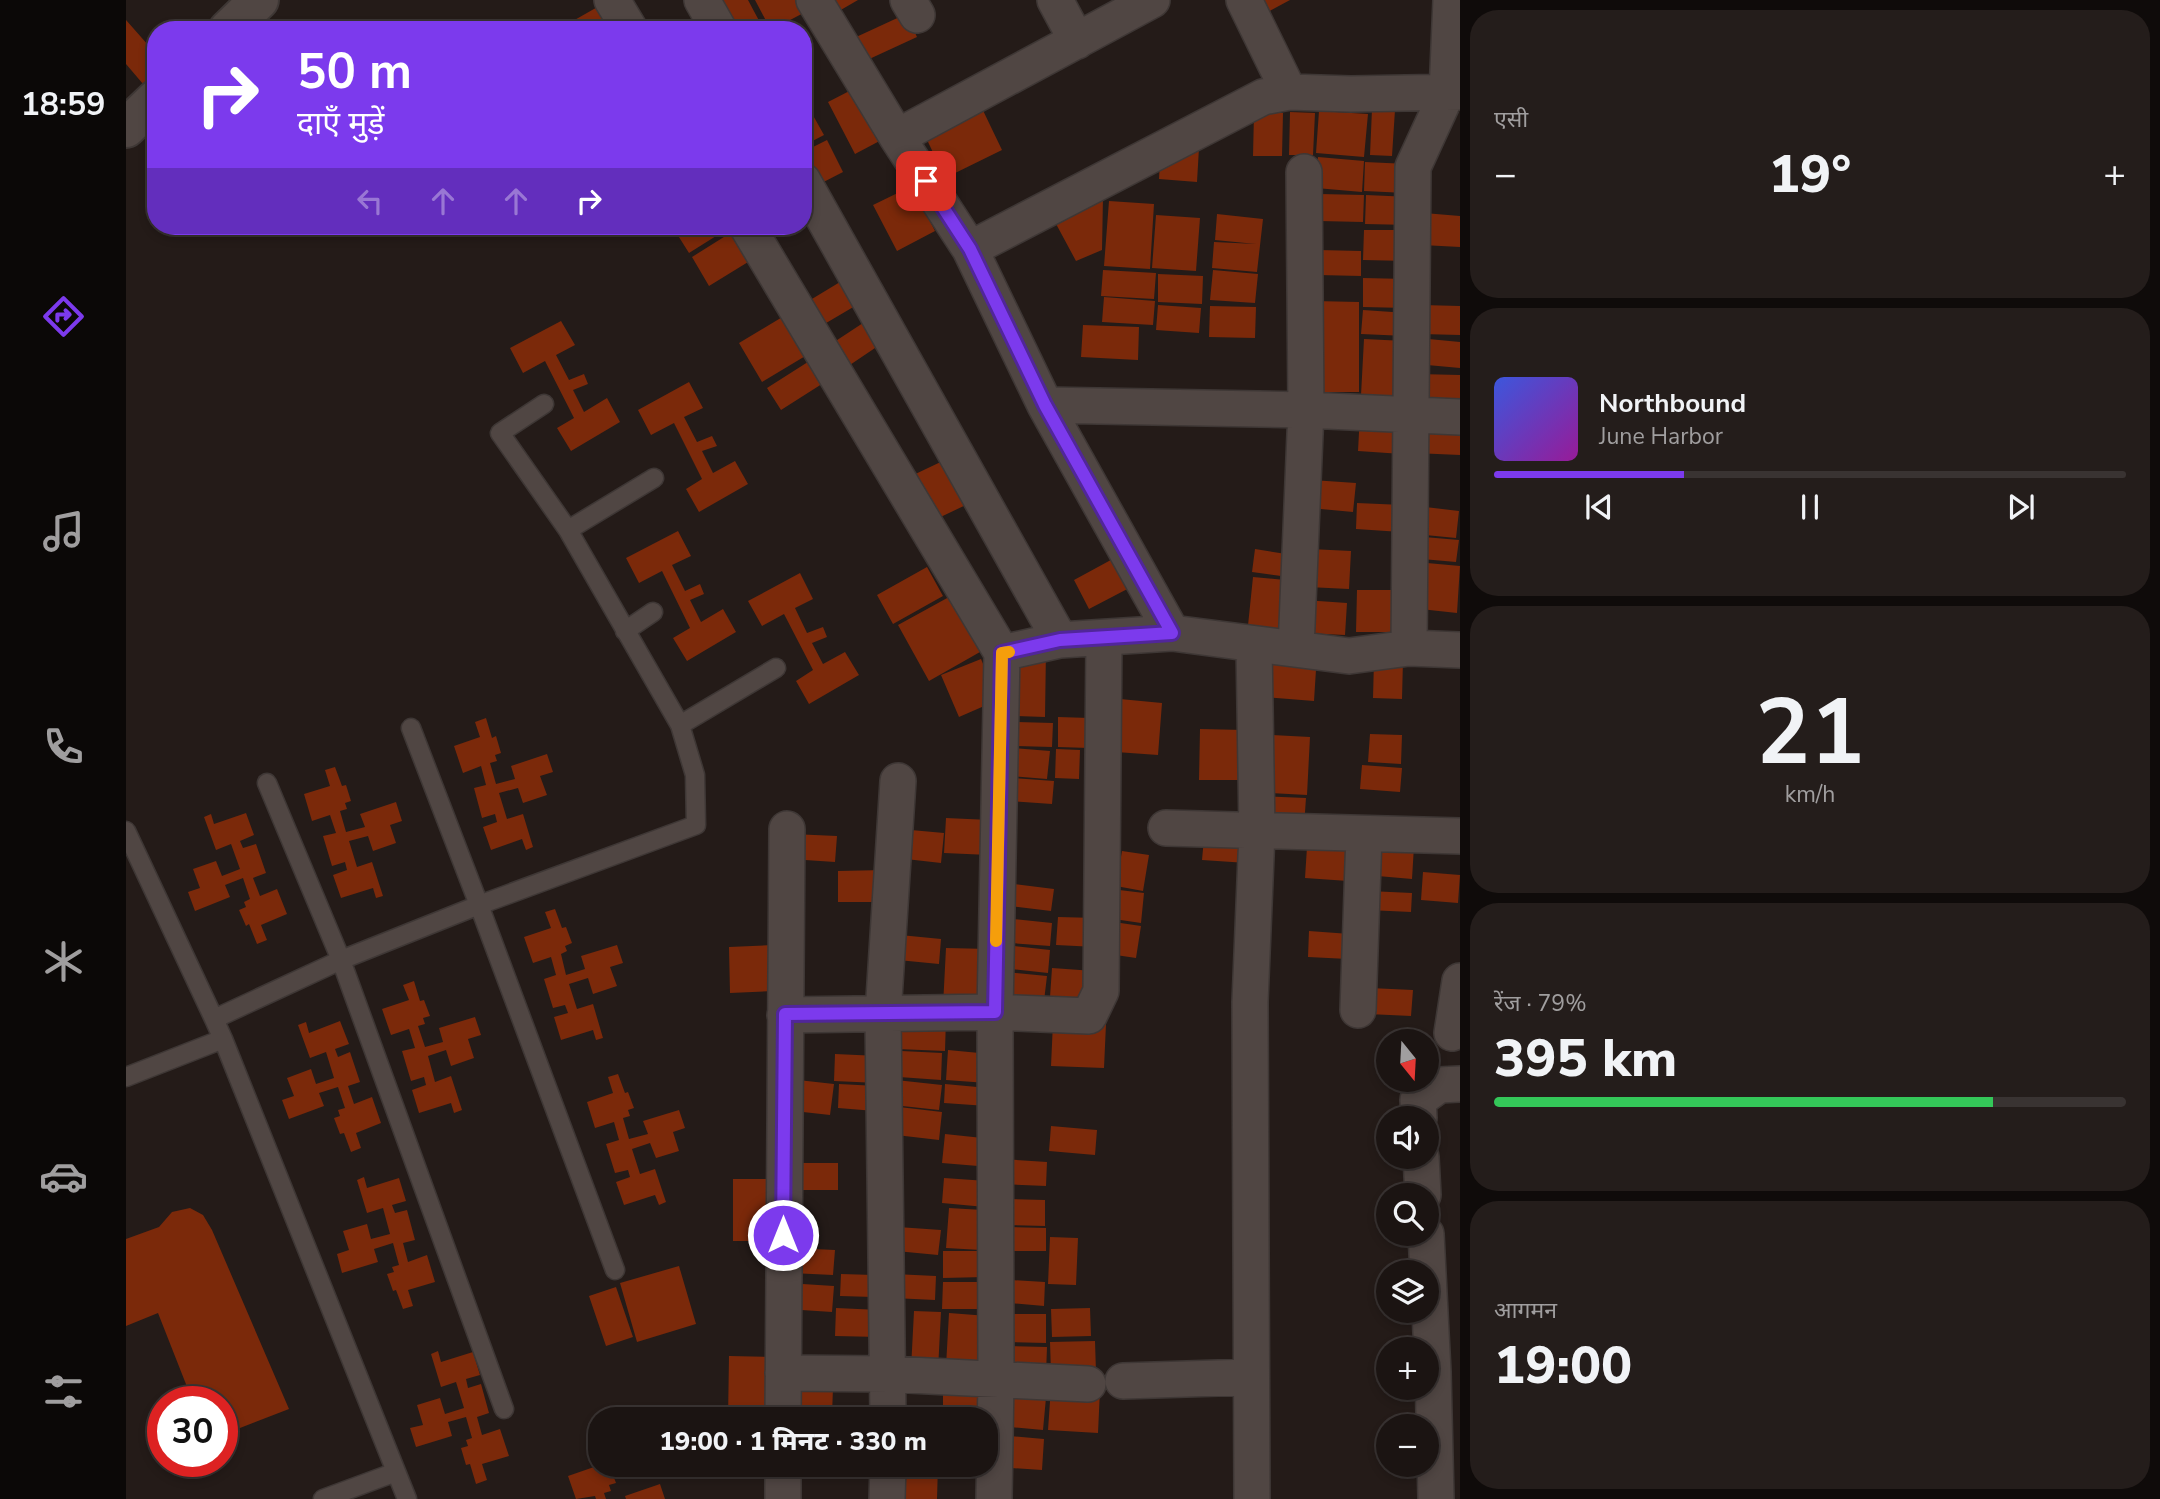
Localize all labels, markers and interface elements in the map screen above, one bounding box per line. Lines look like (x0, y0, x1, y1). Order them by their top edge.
text: 50 m (297, 38, 412, 105)
icon: right (182, 49, 273, 140)
text: 18:59 (21, 83, 105, 126)
text: दाएँ मुड़ें (297, 102, 384, 145)
text: एसी (1494, 104, 1528, 135)
text: 19° (1769, 139, 1851, 210)
text: − (1494, 149, 1517, 200)
text: + (2103, 149, 2126, 200)
pin (896, 151, 956, 211)
icon: arrive (907, 162, 945, 200)
icon: left (351, 182, 389, 220)
icon: ahead (424, 182, 462, 220)
icon: ahead (497, 182, 535, 220)
icon: right (570, 182, 608, 220)
icon: directions (39, 292, 88, 341)
text: Northbound (1599, 386, 1746, 421)
text: June Harbor (1599, 421, 1723, 452)
icon: previous (1580, 488, 1618, 526)
icon: pause (1791, 488, 1829, 526)
icon: next (2002, 488, 2040, 526)
icon: music (39, 507, 88, 556)
text: 21 (1755, 671, 1865, 795)
icon: phone (39, 722, 88, 771)
text: km/h (1785, 779, 1835, 810)
icon: climate (39, 937, 88, 986)
text: रेंज · 79% (1494, 988, 1587, 1019)
text: 395 km (1494, 1023, 1677, 1094)
north arrow (1376, 1029, 1438, 1092)
map controls (1376, 1029, 1439, 1477)
button: sound (1376, 1106, 1439, 1169)
icon: car (39, 1152, 88, 1201)
button: search (1376, 1183, 1439, 1246)
position arrow (746, 1198, 820, 1272)
button: layers (1376, 1260, 1439, 1323)
text: आगमन (1494, 1295, 1557, 1326)
text: 19:00 (1494, 1330, 1632, 1401)
button: + (1376, 1337, 1439, 1400)
icon: filters (39, 1367, 88, 1416)
speed limit sign: 30 (147, 1386, 238, 1477)
button: − (1376, 1414, 1439, 1477)
text: 19:00 · 1 मिनट · 330 m (659, 1424, 927, 1459)

